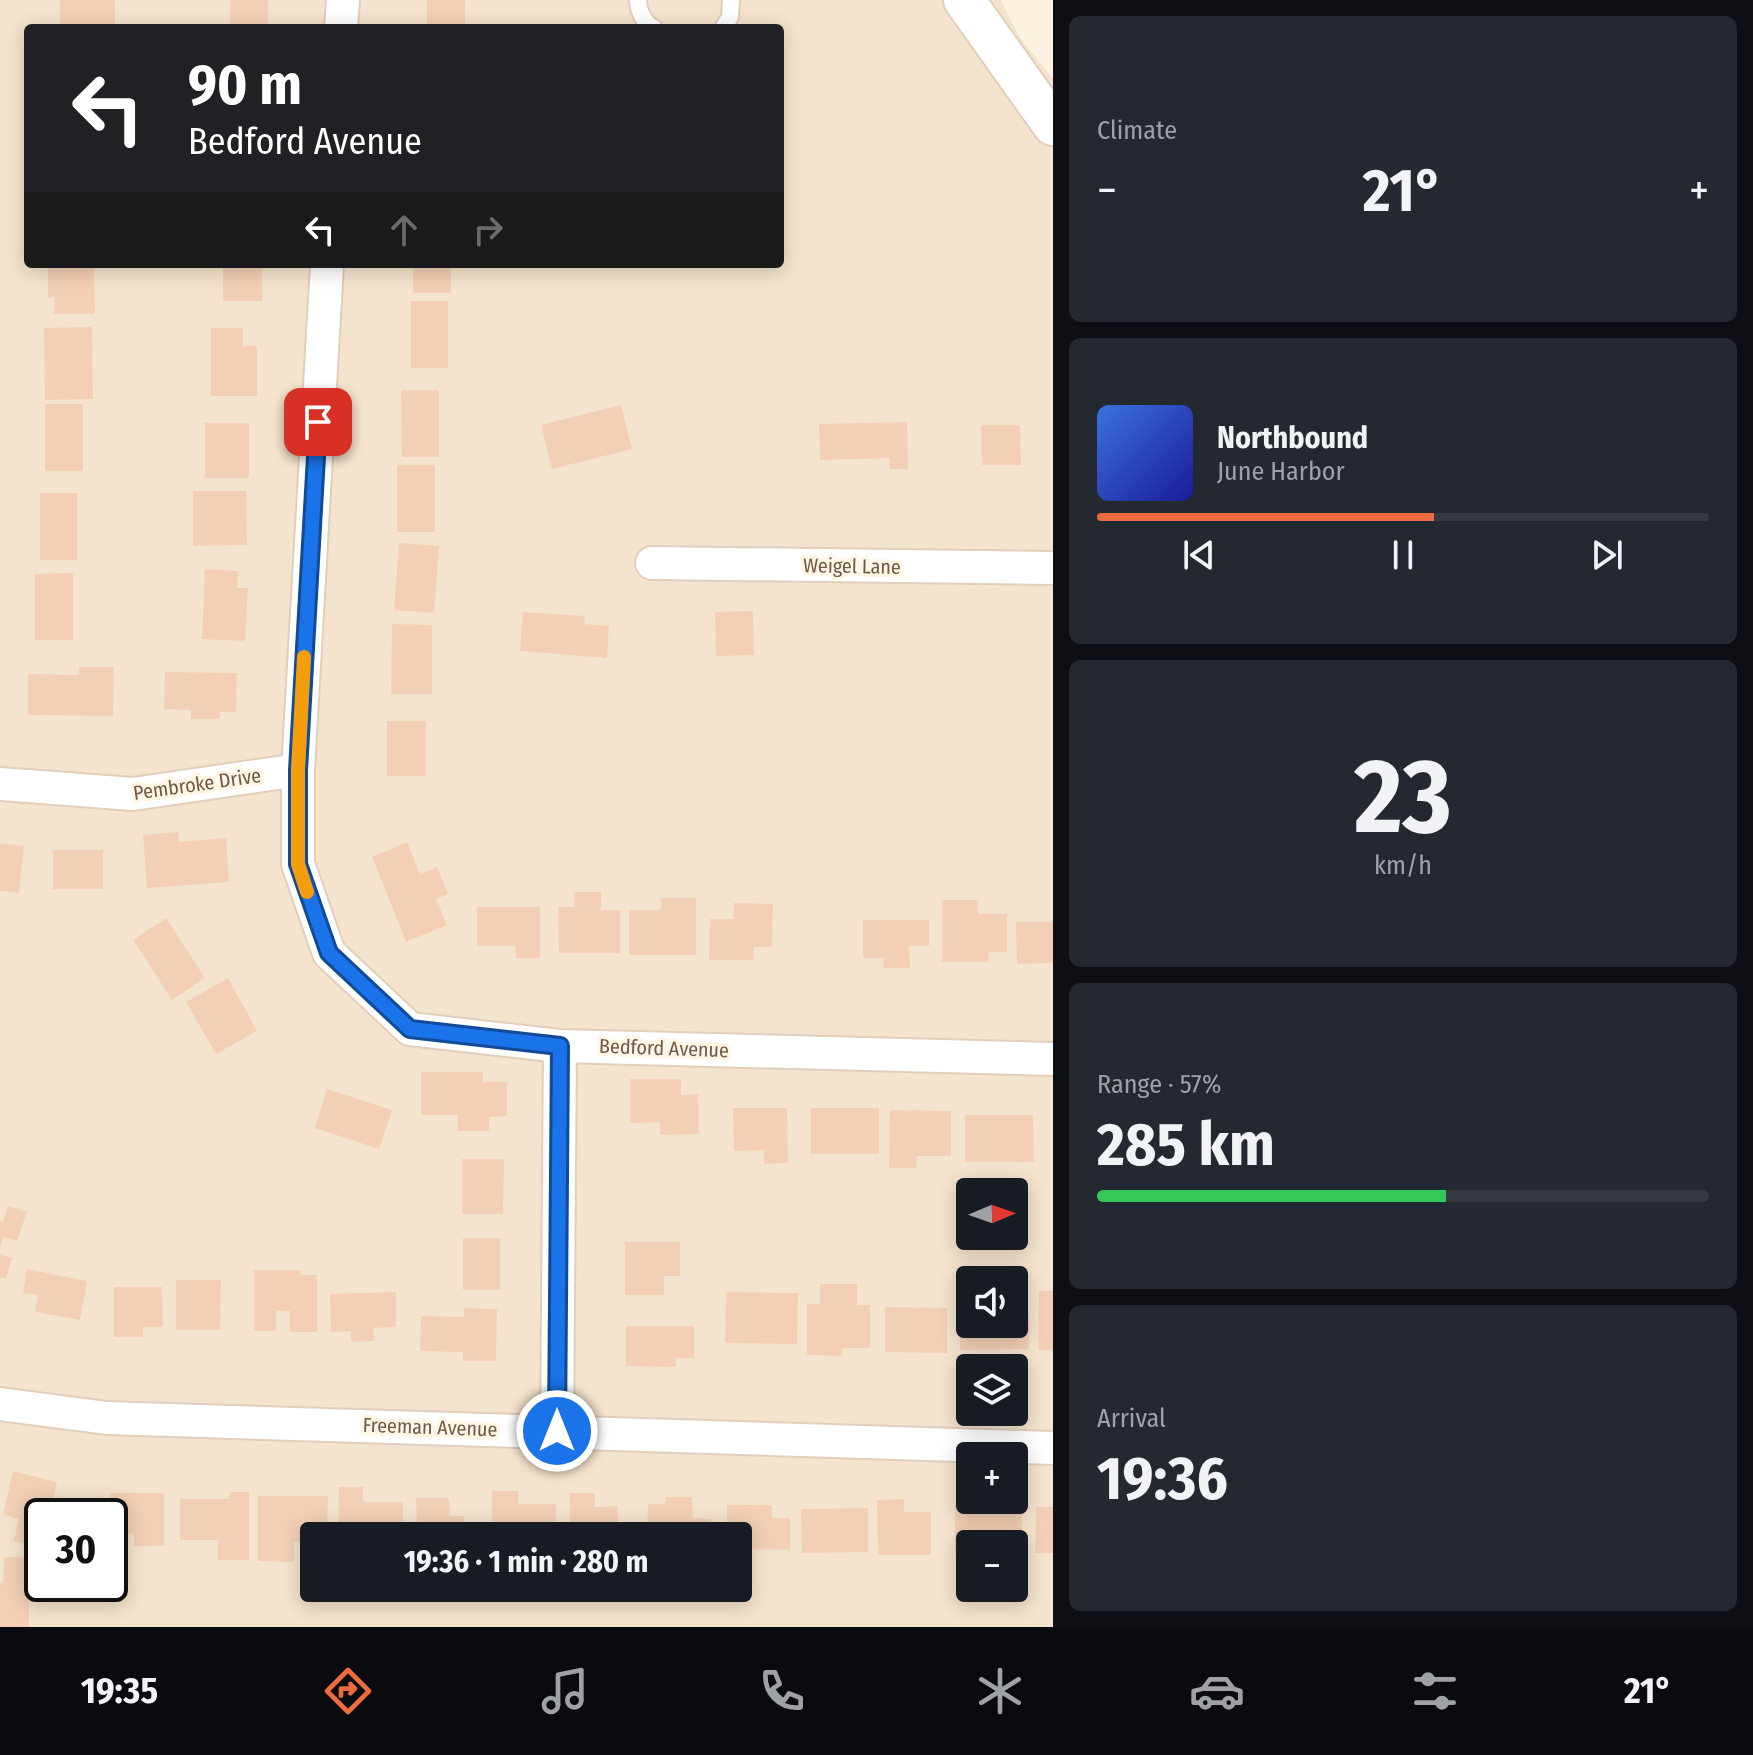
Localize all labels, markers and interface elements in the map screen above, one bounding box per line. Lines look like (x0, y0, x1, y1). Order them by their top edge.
text: 90 m (188, 52, 302, 119)
icon: left (56, 56, 160, 160)
text: Climate (1097, 115, 1177, 146)
text: Bedford Avenue (188, 120, 422, 164)
text: 21° (1363, 155, 1443, 227)
text: − (1097, 164, 1117, 217)
text: + (1689, 164, 1709, 217)
icon: left (298, 208, 342, 252)
icon: ahead (382, 208, 426, 252)
icon: right (466, 208, 510, 252)
pin (284, 388, 352, 456)
icon: arrive (296, 400, 340, 444)
text: Northbound (1217, 420, 1368, 456)
text: June Harbor (1217, 456, 1345, 487)
icon: previous (1177, 533, 1221, 577)
icon: pause (1381, 533, 1425, 577)
icon: next (1585, 533, 1629, 577)
street label: Weigel Lane (803, 553, 901, 579)
text: 23 (1354, 735, 1452, 860)
street label: Pembroke Drive (132, 763, 262, 805)
text: km/h (1374, 850, 1432, 881)
street label: Bedford Avenue (599, 1034, 729, 1062)
text: Range · 57% (1097, 1069, 1221, 1100)
text: 285 km (1097, 1109, 1275, 1181)
north arrow (956, 1178, 1028, 1250)
map controls (956, 1178, 1028, 1602)
button: sound (956, 1266, 1028, 1338)
button: layers (956, 1354, 1028, 1426)
position arrow (515, 1389, 599, 1473)
text: Arrival (1097, 1403, 1166, 1434)
street label: Freeman Avenue (362, 1413, 498, 1441)
button: + (956, 1442, 1028, 1514)
text: 19:36 (1097, 1443, 1228, 1515)
speed limit sign: 30 (24, 1498, 128, 1602)
button: − (956, 1530, 1028, 1602)
text: 19:36 · 1 min · 280 m (404, 1544, 648, 1580)
icon: directions (320, 1663, 376, 1719)
icon: music (537, 1663, 593, 1719)
icon: phone (754, 1663, 810, 1719)
icon: climate (972, 1663, 1028, 1719)
icon: car (1189, 1663, 1245, 1719)
icon: filters (1407, 1663, 1463, 1719)
text: 19:35 (81, 1669, 158, 1713)
text: 21° (1624, 1669, 1672, 1713)

